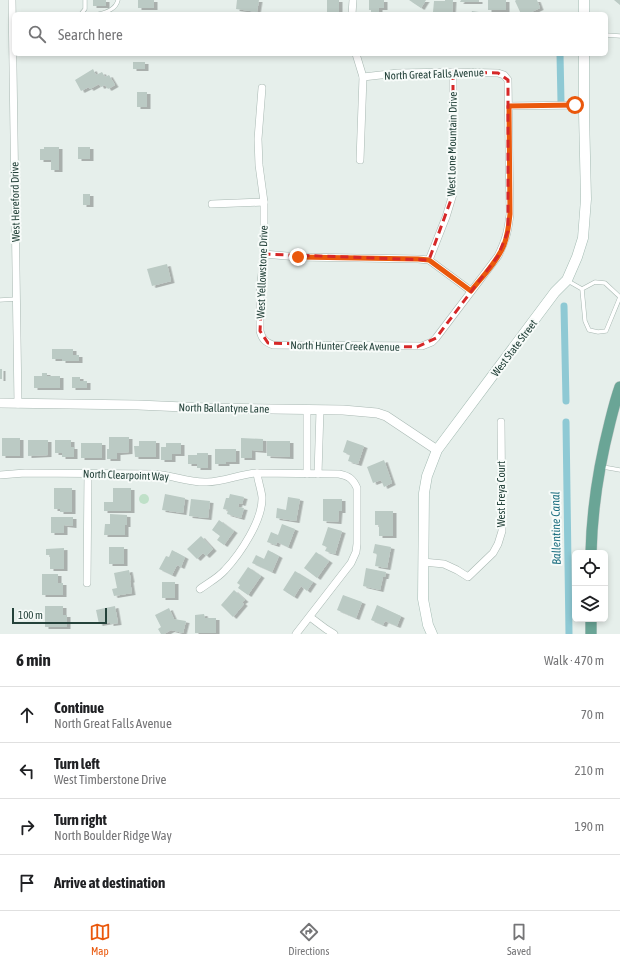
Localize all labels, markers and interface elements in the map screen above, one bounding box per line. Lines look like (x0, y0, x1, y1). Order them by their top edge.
search box (12, 12, 608, 56)
icon: search (26, 23, 48, 45)
text: Search here (58, 26, 123, 43)
street label: North Great Falls Avenue (384, 66, 484, 82)
street label: West Lone Mountain Drive (445, 92, 459, 196)
route start (566, 96, 584, 114)
street label: West Hereford Drive (8, 162, 22, 242)
street label: West Yellowstone Drive (254, 225, 270, 319)
route end (289, 248, 307, 266)
street label: West State Street (489, 317, 539, 379)
street label: North Hunter Creek Avenue (290, 339, 400, 353)
street label: North Ballantyne Lane (179, 401, 269, 415)
street label: West Freya Court (495, 461, 507, 527)
street label: North Clearpoint Way (83, 468, 170, 483)
water label: Ballentine Canal (548, 491, 564, 565)
map controls (572, 550, 608, 622)
button: locate (572, 550, 608, 586)
button: layers (572, 586, 608, 622)
scale bar (12, 606, 107, 625)
text: 100 m (18, 609, 43, 621)
text: 6 min (16, 650, 51, 670)
text: Walk · 470 m (544, 653, 604, 668)
text: Continue (54, 699, 104, 716)
icon: ahead (16, 704, 38, 726)
text: 70 m (581, 707, 604, 722)
text: North Great Falls Avenue (54, 716, 172, 731)
text: Turn left (54, 755, 100, 772)
icon: left (16, 760, 38, 782)
text: 210 m (575, 763, 604, 778)
text: West Timberstone Drive (54, 772, 166, 787)
text: Turn right (54, 811, 107, 828)
icon: right (16, 816, 38, 838)
text: 190 m (575, 819, 604, 834)
text: North Boulder Ridge Way (54, 828, 172, 843)
icon: arrive (16, 872, 38, 894)
text: Arrive at destination (54, 874, 165, 891)
tab: Map (89, 921, 111, 957)
tab: Directions (288, 921, 329, 957)
tab: Saved (507, 921, 531, 957)

